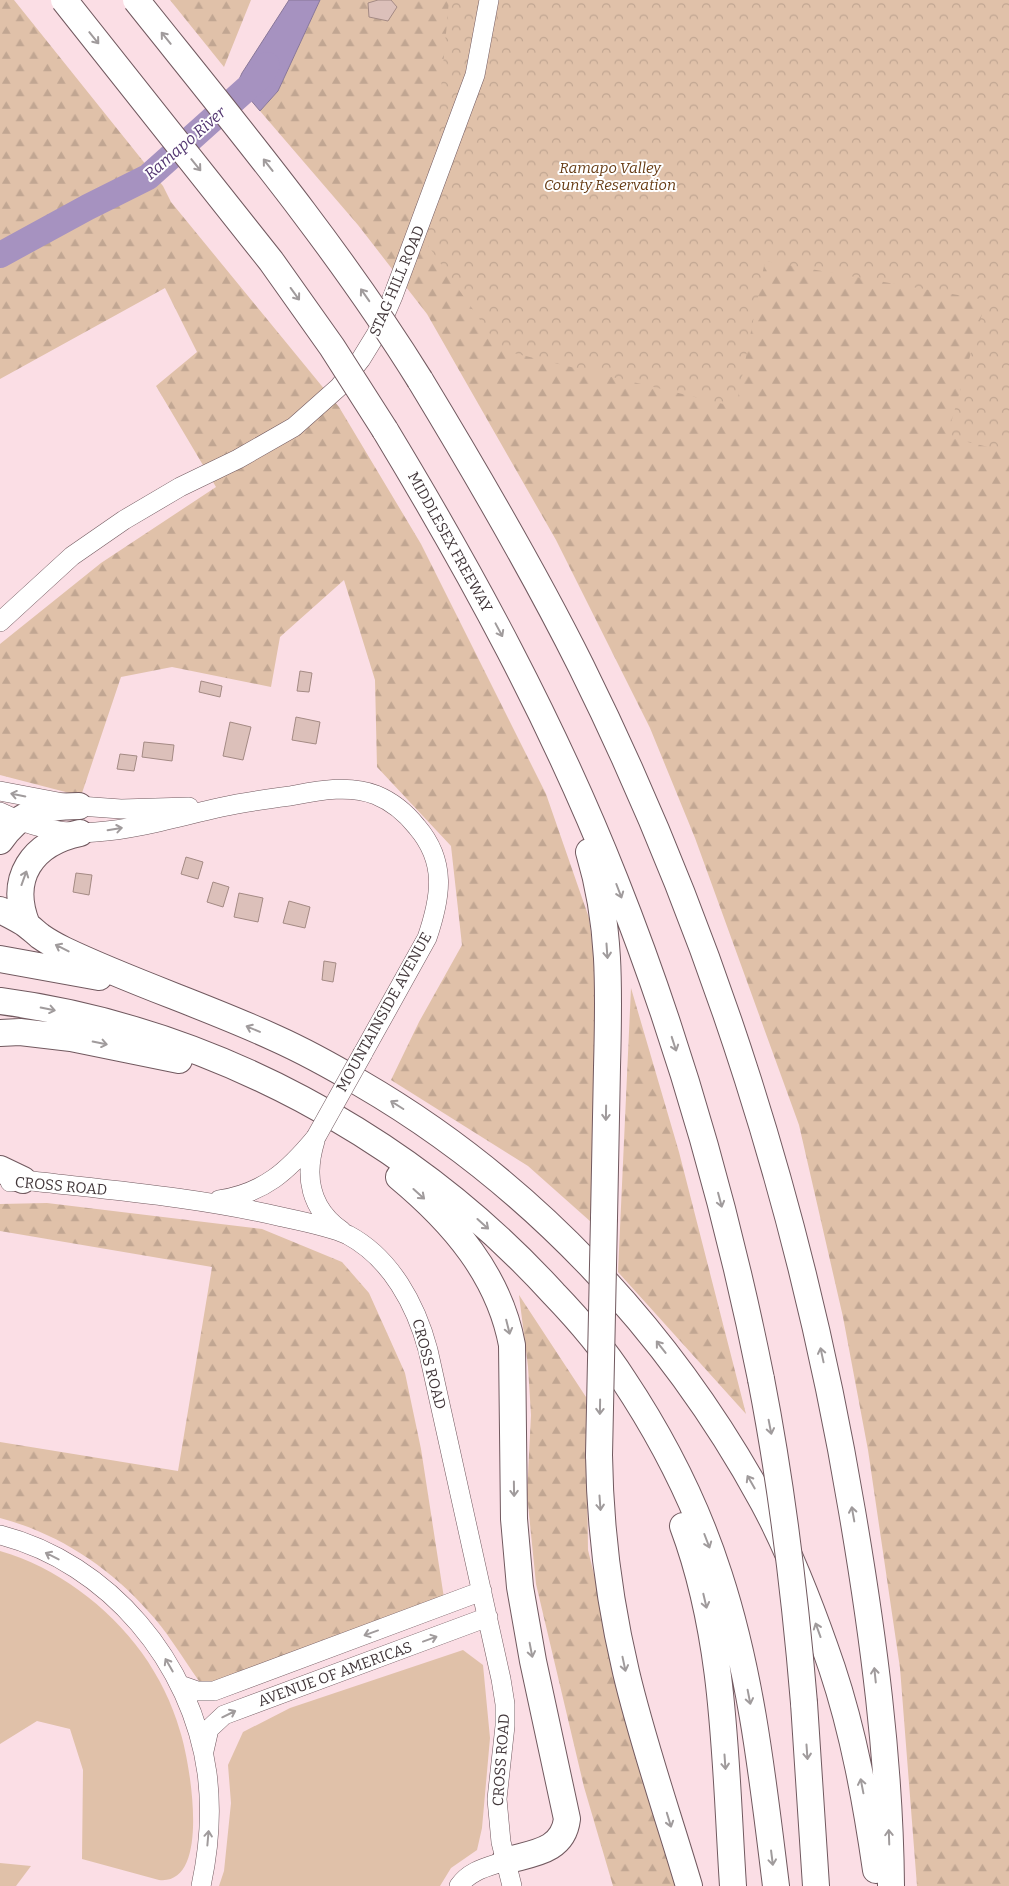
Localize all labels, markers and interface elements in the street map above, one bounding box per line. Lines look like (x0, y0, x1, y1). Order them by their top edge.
one-way arrow (89, 31, 100, 44)
one-way arrow (161, 31, 172, 44)
water label: Ramapo River (141, 102, 231, 183)
one-way arrow (190, 158, 201, 171)
one-way arrow (262, 159, 273, 172)
park label: Ramapo Valley County Reservation (544, 159, 676, 194)
street label: STAG HILL ROAD (366, 223, 428, 339)
one-way arrow (290, 287, 300, 301)
one-way arrow (360, 288, 370, 302)
street label: MIDDLESEX FREEWAY (404, 469, 496, 616)
one-way arrow (495, 622, 504, 637)
one-way arrow (10, 789, 26, 799)
one-way arrow (107, 824, 123, 834)
one-way arrow (20, 871, 29, 886)
one-way arrow (615, 883, 625, 898)
street label: MOUNTAINSIDE AVENUE (333, 929, 435, 1095)
one-way arrow (602, 942, 612, 958)
one-way arrow (54, 943, 69, 953)
one-way arrow (40, 1005, 56, 1015)
one-way arrow (246, 1024, 262, 1033)
one-way arrow (669, 1036, 679, 1052)
one-way arrow (92, 1039, 108, 1049)
one-way arrow (390, 1100, 404, 1110)
one-way arrow (601, 1104, 611, 1121)
street label: CROSS ROAD (14, 1173, 108, 1199)
one-way arrow (412, 1188, 425, 1200)
one-way arrow (716, 1192, 725, 1208)
one-way arrow (477, 1218, 490, 1229)
street label: CROSS ROAD (408, 1317, 450, 1411)
one-way arrow (504, 1318, 513, 1334)
one-way arrow (655, 1341, 666, 1354)
one-way arrow (817, 1347, 826, 1363)
one-way arrow (595, 1398, 605, 1415)
one-way arrow (766, 1419, 776, 1435)
one-way arrow (746, 1475, 756, 1490)
one-way arrow (509, 1480, 519, 1496)
one-way arrow (596, 1495, 605, 1511)
one-way arrow (848, 1507, 858, 1523)
one-way arrow (703, 1533, 712, 1548)
one-way arrow (45, 1551, 60, 1561)
one-way arrow (701, 1593, 710, 1609)
one-way arrow (813, 1623, 822, 1638)
one-way arrow (363, 1629, 379, 1638)
one-way arrow (422, 1634, 437, 1643)
street label: AVENUE OF AMERICAS (255, 1638, 415, 1710)
one-way arrow (526, 1642, 536, 1658)
one-way arrow (620, 1655, 630, 1671)
one-way arrow (164, 1658, 174, 1673)
one-way arrow (871, 1668, 880, 1684)
one-way arrow (745, 1689, 755, 1705)
one-way arrow (221, 1709, 236, 1719)
street label: CROSS ROAD (489, 1713, 513, 1807)
one-way arrow (803, 1744, 812, 1760)
one-way arrow (720, 1754, 730, 1770)
one-way arrow (857, 1778, 867, 1794)
one-way arrow (665, 1812, 675, 1828)
one-way arrow (204, 1830, 213, 1846)
one-way arrow (885, 1830, 894, 1846)
one-way arrow (767, 1850, 777, 1866)

